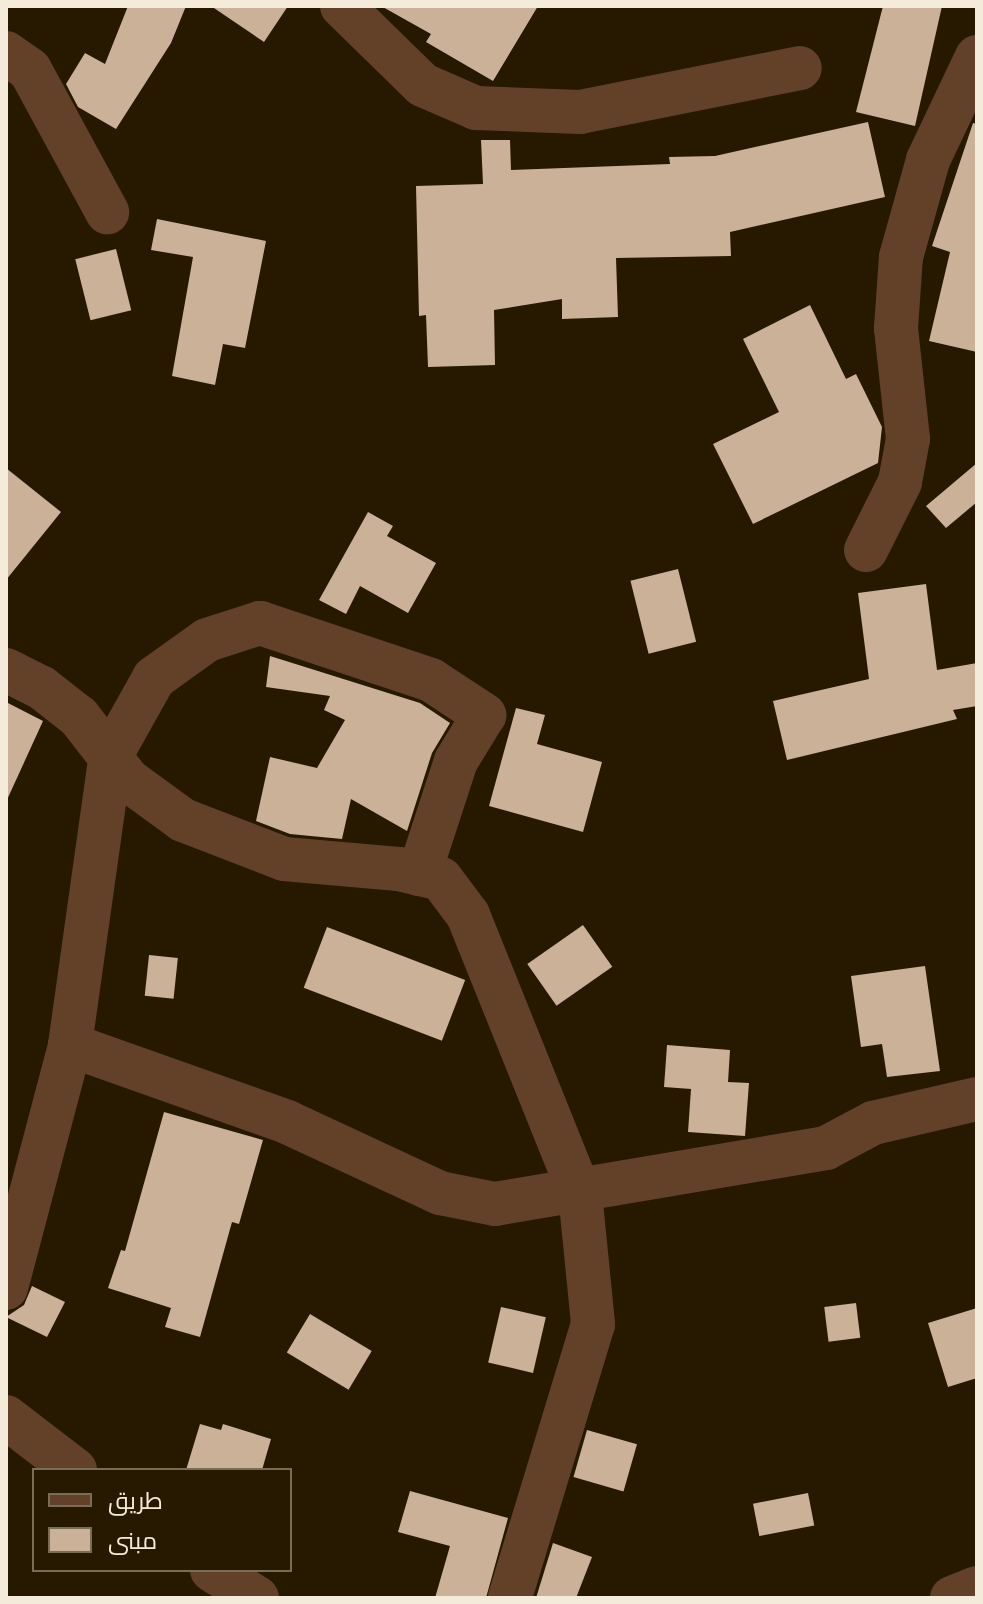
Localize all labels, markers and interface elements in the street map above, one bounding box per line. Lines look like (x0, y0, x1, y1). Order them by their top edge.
legend (32, 1468, 292, 1572)
text: طريق (108, 1487, 163, 1515)
text: مبنى (108, 1527, 157, 1555)

